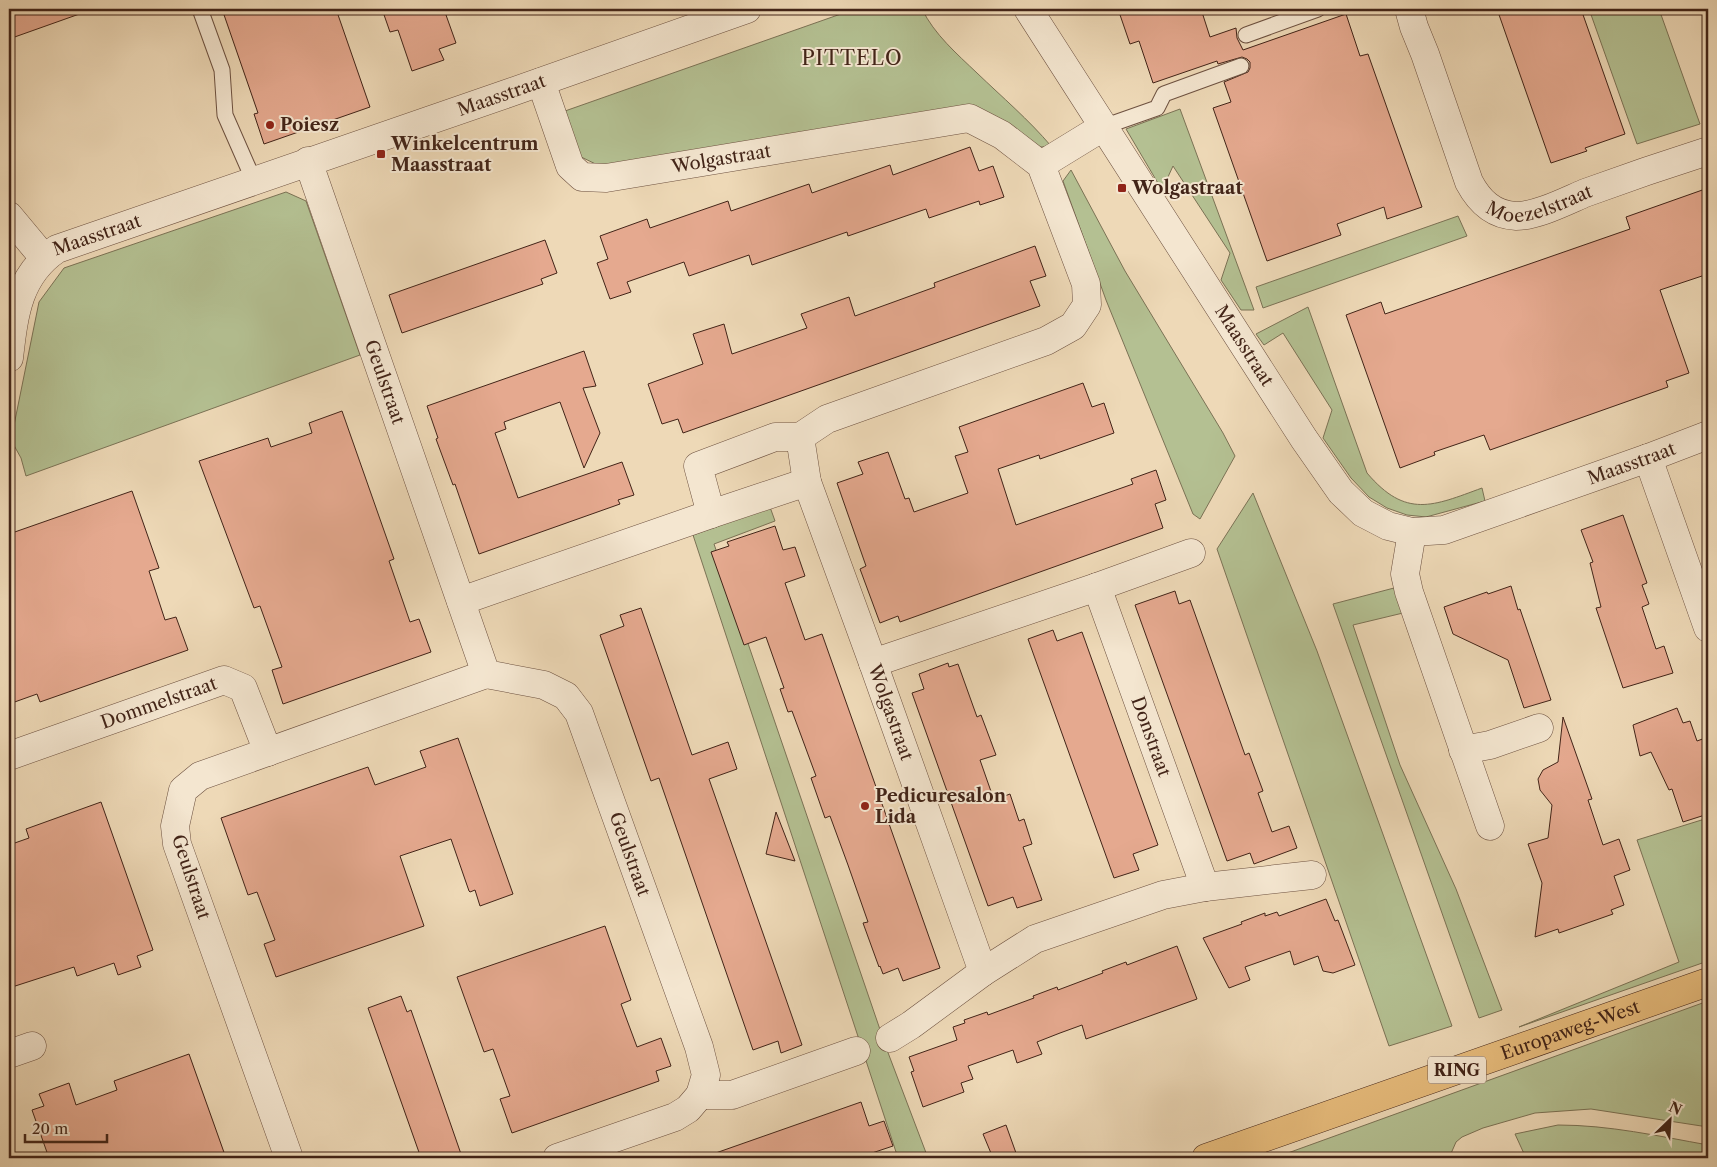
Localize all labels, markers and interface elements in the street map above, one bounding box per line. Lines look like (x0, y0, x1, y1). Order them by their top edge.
district label: PITTELO (801, 46, 903, 70)
street label: Maasstraat (455, 70, 549, 121)
place label: Poiesz (280, 114, 339, 136)
marker: Poiesz (264, 119, 276, 131)
place label: Winkelcentrum Maasstraat (390, 133, 539, 176)
street label: Wolgastraat (669, 140, 773, 178)
marker: Winkelcentrum Maasstraat (375, 148, 387, 160)
place label: Wolgastraat (1131, 177, 1243, 199)
street label: Moezelstraat (1482, 180, 1596, 227)
marker: Wolgastraat (1116, 182, 1128, 194)
street label: Maasstraat (50, 210, 145, 261)
street label: Maasstraat (1210, 301, 1278, 391)
street label: Geulstraat (360, 337, 410, 428)
street label: Maasstraat (1585, 437, 1679, 489)
street label: Wolgastraat (863, 660, 918, 764)
street label: Dommelstraat (98, 672, 220, 734)
street label: Donstraat (1126, 693, 1176, 780)
place label: Pedicuresalon Lida (875, 785, 1007, 828)
marker: Pedicuresalon Lida (859, 800, 871, 812)
street label: Geulstraat (604, 809, 655, 900)
street label: Geulstraat (167, 832, 215, 923)
street label: Europaweg-West (1498, 996, 1643, 1065)
road number: RING (1428, 1056, 1486, 1084)
north arrow (1644, 1094, 1694, 1144)
text: N (1666, 1097, 1685, 1119)
scale bar (25, 1112, 108, 1144)
text: 20 m (32, 1119, 68, 1138)

